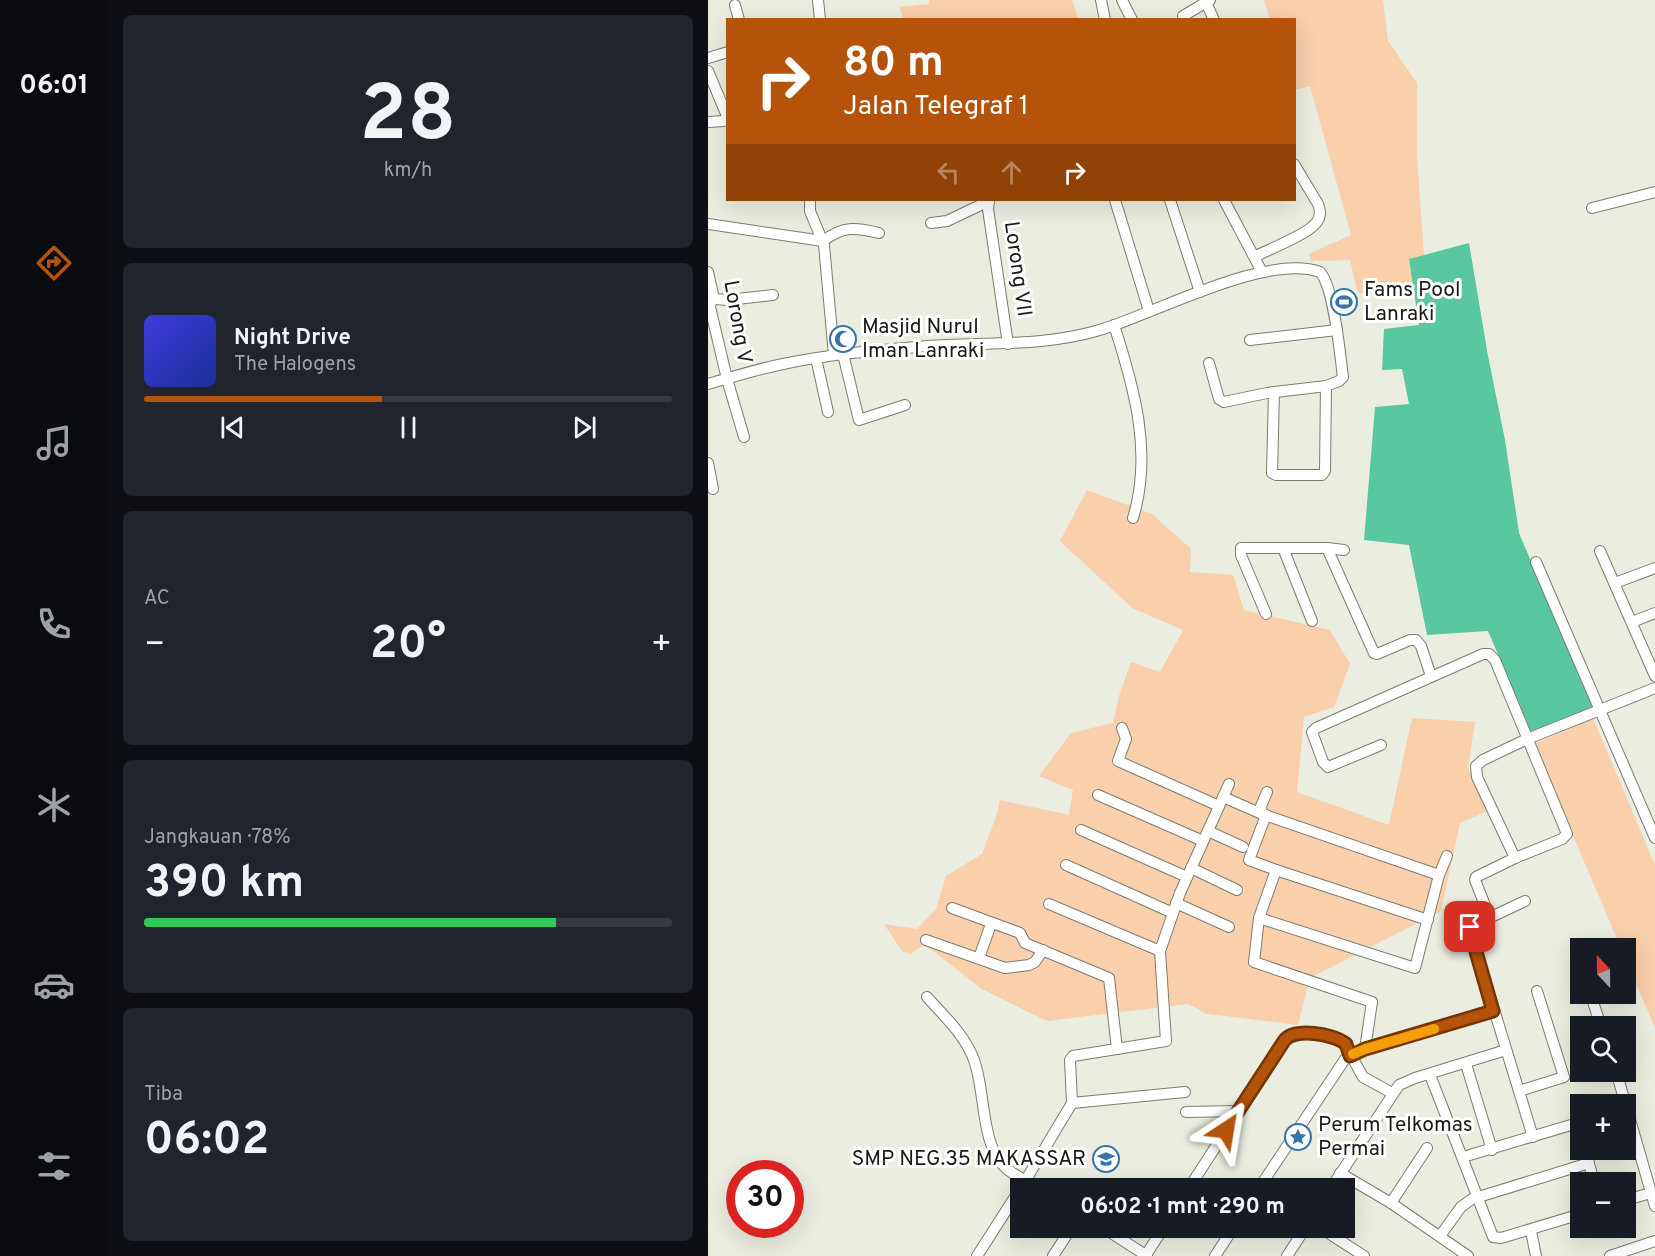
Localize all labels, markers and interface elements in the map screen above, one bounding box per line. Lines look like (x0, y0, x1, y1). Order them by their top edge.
text: 80 m (843, 38, 944, 91)
icon: right (744, 42, 822, 120)
text: 06:01 (19, 69, 89, 103)
text: 28 (360, 69, 456, 168)
text: Jalan Telegraf 1 (843, 90, 1029, 124)
icon: left (932, 156, 965, 189)
icon: ahead (995, 156, 1028, 189)
icon: right (1058, 156, 1091, 189)
text: km/h (384, 158, 432, 184)
street label: Lorong VII (997, 220, 1037, 318)
icon: directions (33, 242, 75, 284)
place label: Fams Pool Lanraki (1364, 277, 1461, 328)
street label: Lorong V (716, 278, 758, 366)
sports icon: Fams Pool Lanraki (1329, 287, 1359, 317)
place label: Masjid Nurul Iman Lanraki (862, 314, 984, 365)
mosque icon: Masjid Nurul Iman Lanraki (828, 324, 858, 354)
text: Night Drive (234, 325, 351, 352)
text: The Halogens (234, 352, 356, 378)
icon: previous (216, 411, 249, 444)
icon: pause (392, 411, 425, 444)
icon: next (568, 411, 601, 444)
icon: music (33, 422, 75, 464)
text: AC (144, 586, 170, 612)
icon: phone (33, 603, 75, 645)
text: 20° (370, 617, 446, 674)
text: − (144, 625, 165, 667)
text: + (651, 625, 672, 667)
icon: climate (33, 784, 75, 826)
text: Jangkauan · 78% (144, 825, 291, 851)
text: 390 km (144, 856, 304, 913)
pin (1444, 901, 1495, 952)
icon: arrive (1453, 910, 1486, 943)
north arrow (1570, 938, 1636, 1004)
map controls (1570, 938, 1636, 1238)
icon: car (33, 964, 75, 1006)
button: search (1570, 1016, 1636, 1082)
text: Tiba (144, 1082, 183, 1108)
button: + (1570, 1094, 1636, 1160)
position arrow (1194, 1098, 1258, 1162)
place label: Perum Telkomas Permai (1318, 1112, 1473, 1163)
text: 06:02 (144, 1113, 269, 1170)
place icon: Perum Telkomas Permai (1283, 1122, 1313, 1152)
school or university icon: SMP NEG.35 MAKASSAR (1091, 1144, 1121, 1174)
icon: filters (33, 1145, 75, 1187)
place label: SMP NEG.35 MAKASSAR (852, 1146, 1086, 1173)
speed limit sign: 30 (726, 1160, 804, 1238)
button: − (1570, 1172, 1636, 1238)
text: 06:02 · 1 mnt · 290 m (1080, 1194, 1285, 1221)

